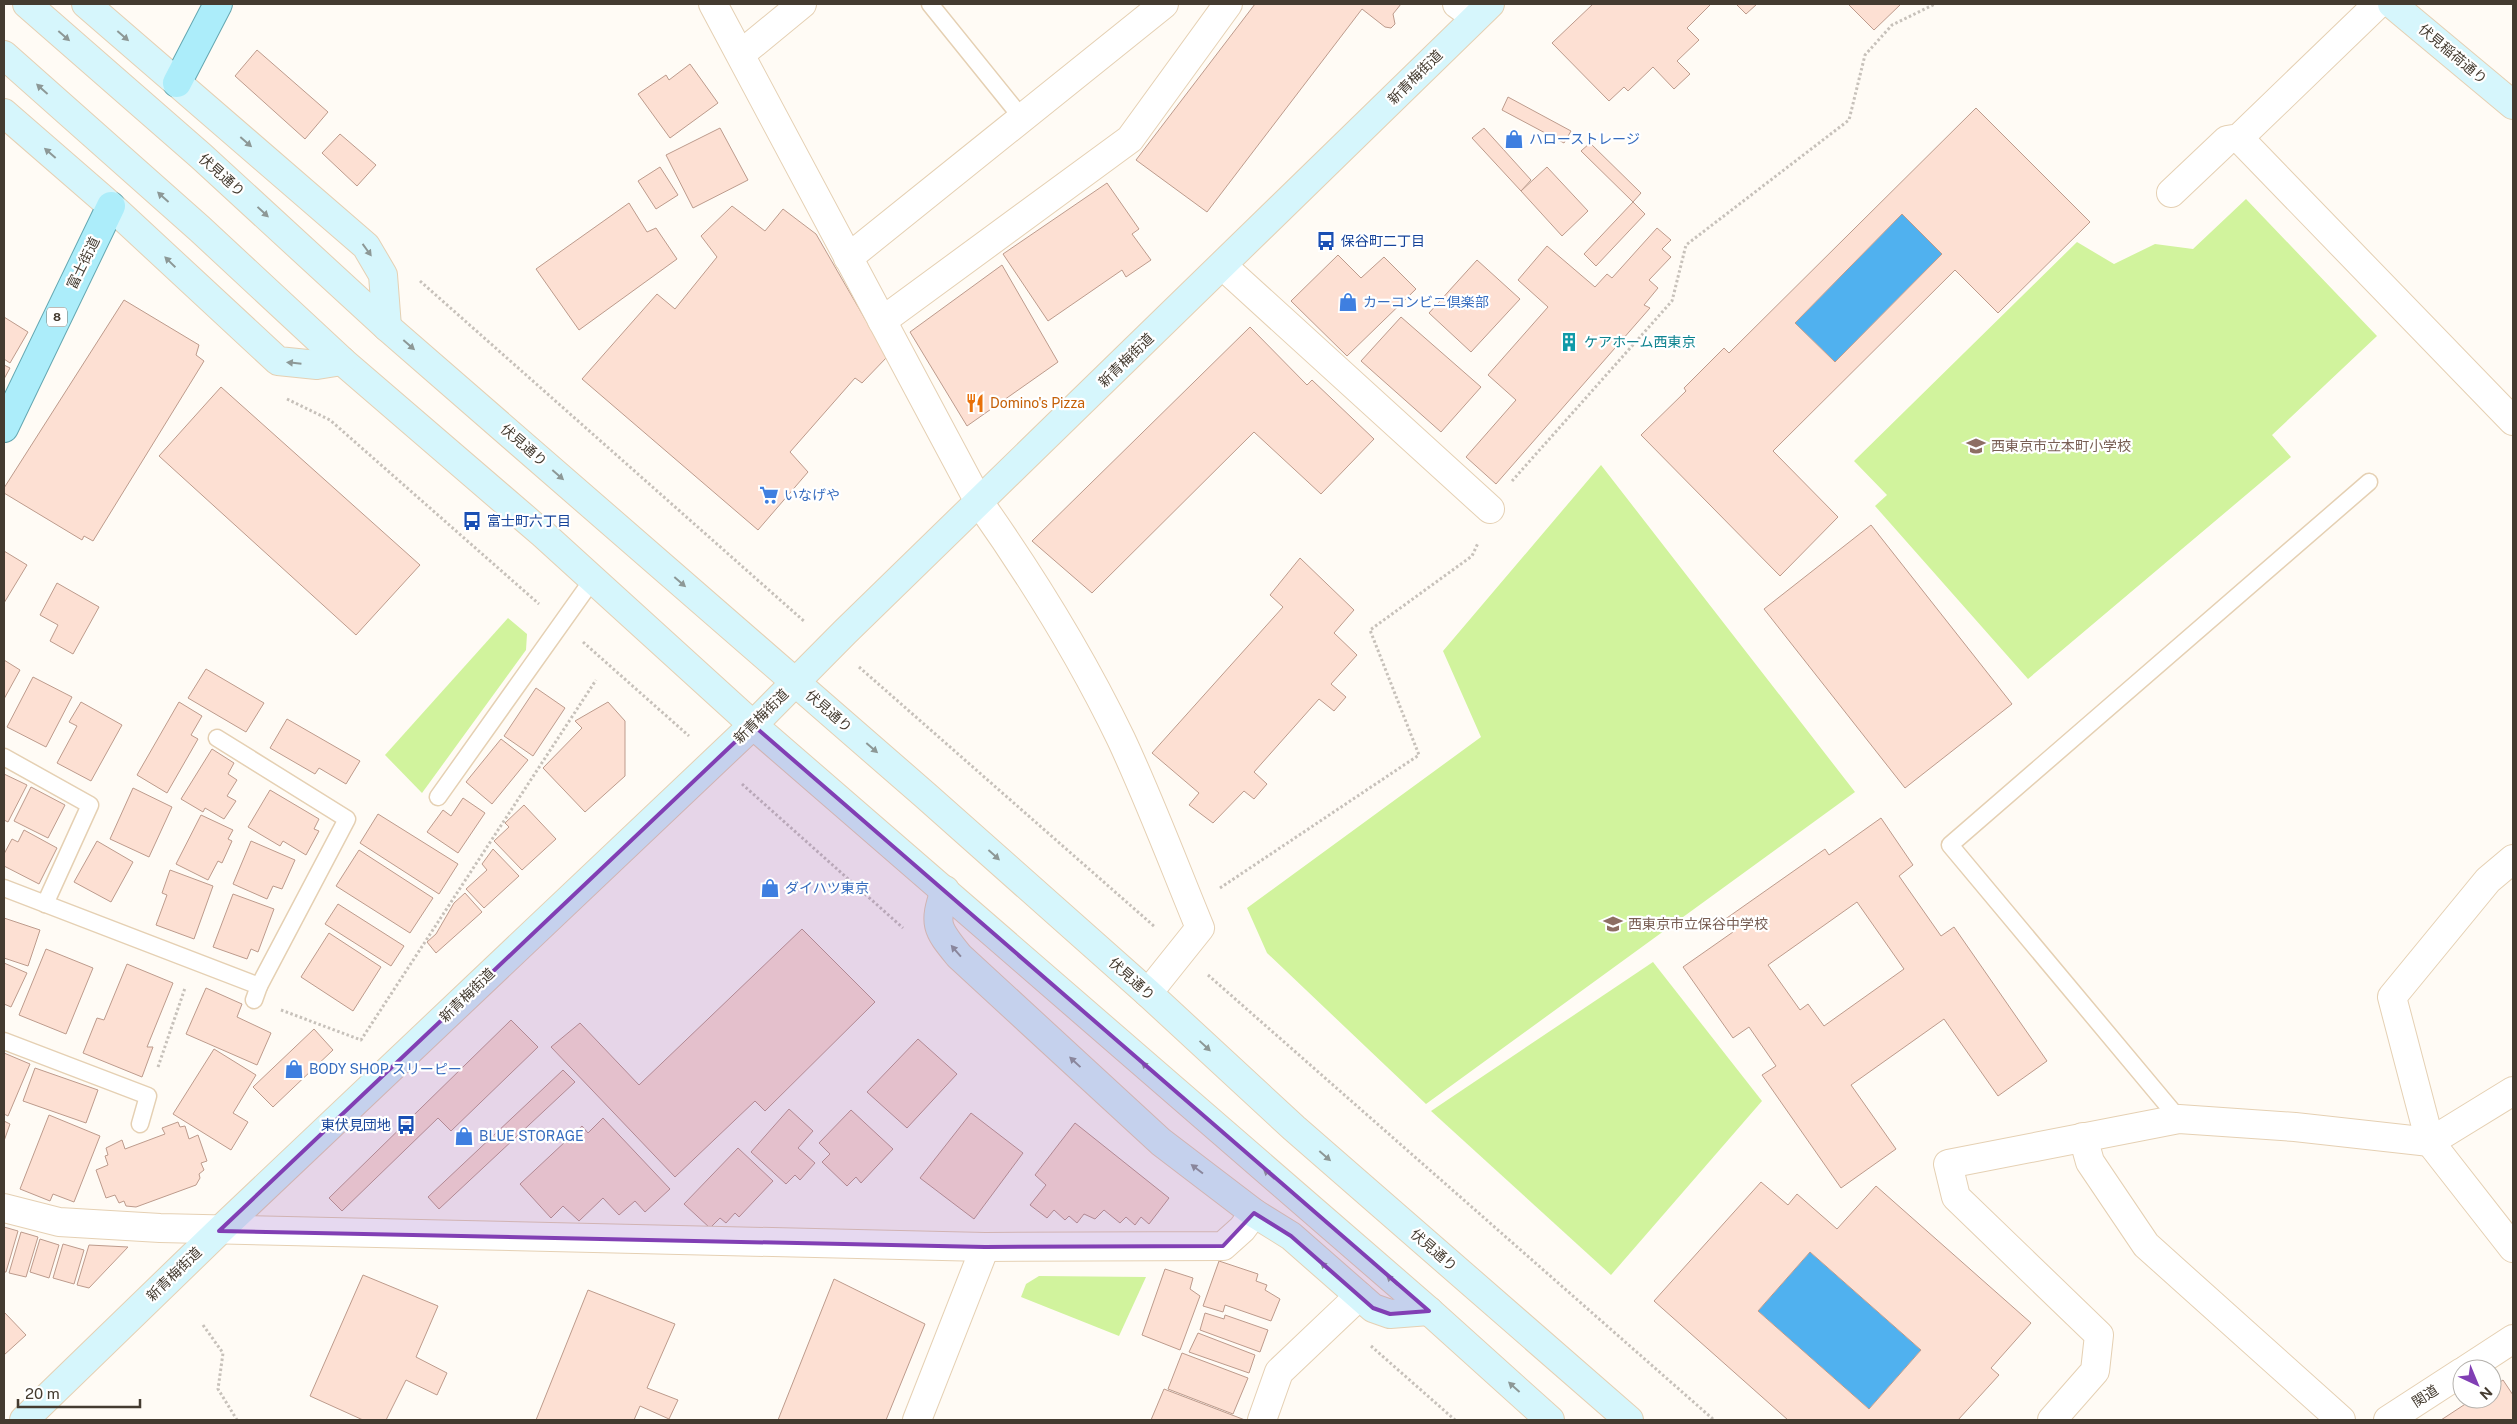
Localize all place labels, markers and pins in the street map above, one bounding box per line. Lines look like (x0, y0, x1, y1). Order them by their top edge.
shop icon: ハローストレージ (1503, 128, 1525, 150)
place label: ハローストレージ (1529, 131, 1640, 147)
bus stop icon: 保谷町二丁目 (1315, 230, 1337, 252)
place label: 保谷町二丁目 (1341, 233, 1425, 249)
shop icon: カーコンビニ倶楽部 (1337, 291, 1359, 313)
place label: カーコンビニ倶楽部 (1363, 294, 1489, 310)
building icon: ケアホーム西東京 (1558, 331, 1580, 353)
place label: ケアホーム西東京 (1584, 334, 1696, 350)
restaurant icon: Domino's Pizza (964, 392, 986, 414)
place label: Domino's Pizza (990, 395, 1085, 411)
school or university icon: 西東京市立本町小学校 (1965, 435, 1987, 457)
place label: 西東京市立本町小学校 (1991, 438, 2131, 454)
supermarket icon: いなげや (758, 484, 780, 506)
place label: いなげや (784, 487, 840, 503)
bus stop icon: 富士町六丁目 (461, 510, 483, 532)
place label: 富士町六丁目 (487, 513, 571, 529)
shop icon: ダイハツ東京 (759, 877, 781, 899)
place label: ダイハツ東京 (785, 880, 869, 896)
school or university icon: 西東京市立保谷中学校 (1602, 913, 1624, 935)
place label: 西東京市立保谷中学校 (1628, 916, 1768, 932)
shop icon: BODY SHOP スリーピー (283, 1058, 305, 1080)
place label: BODY SHOP スリーピー (309, 1061, 462, 1077)
bus stop icon: 東伏見団地 (395, 1114, 417, 1136)
place label: 東伏見団地 (321, 1117, 391, 1133)
shop icon: BLUE STORAGE (453, 1125, 475, 1147)
place label: BLUE STORAGE (479, 1128, 584, 1144)

